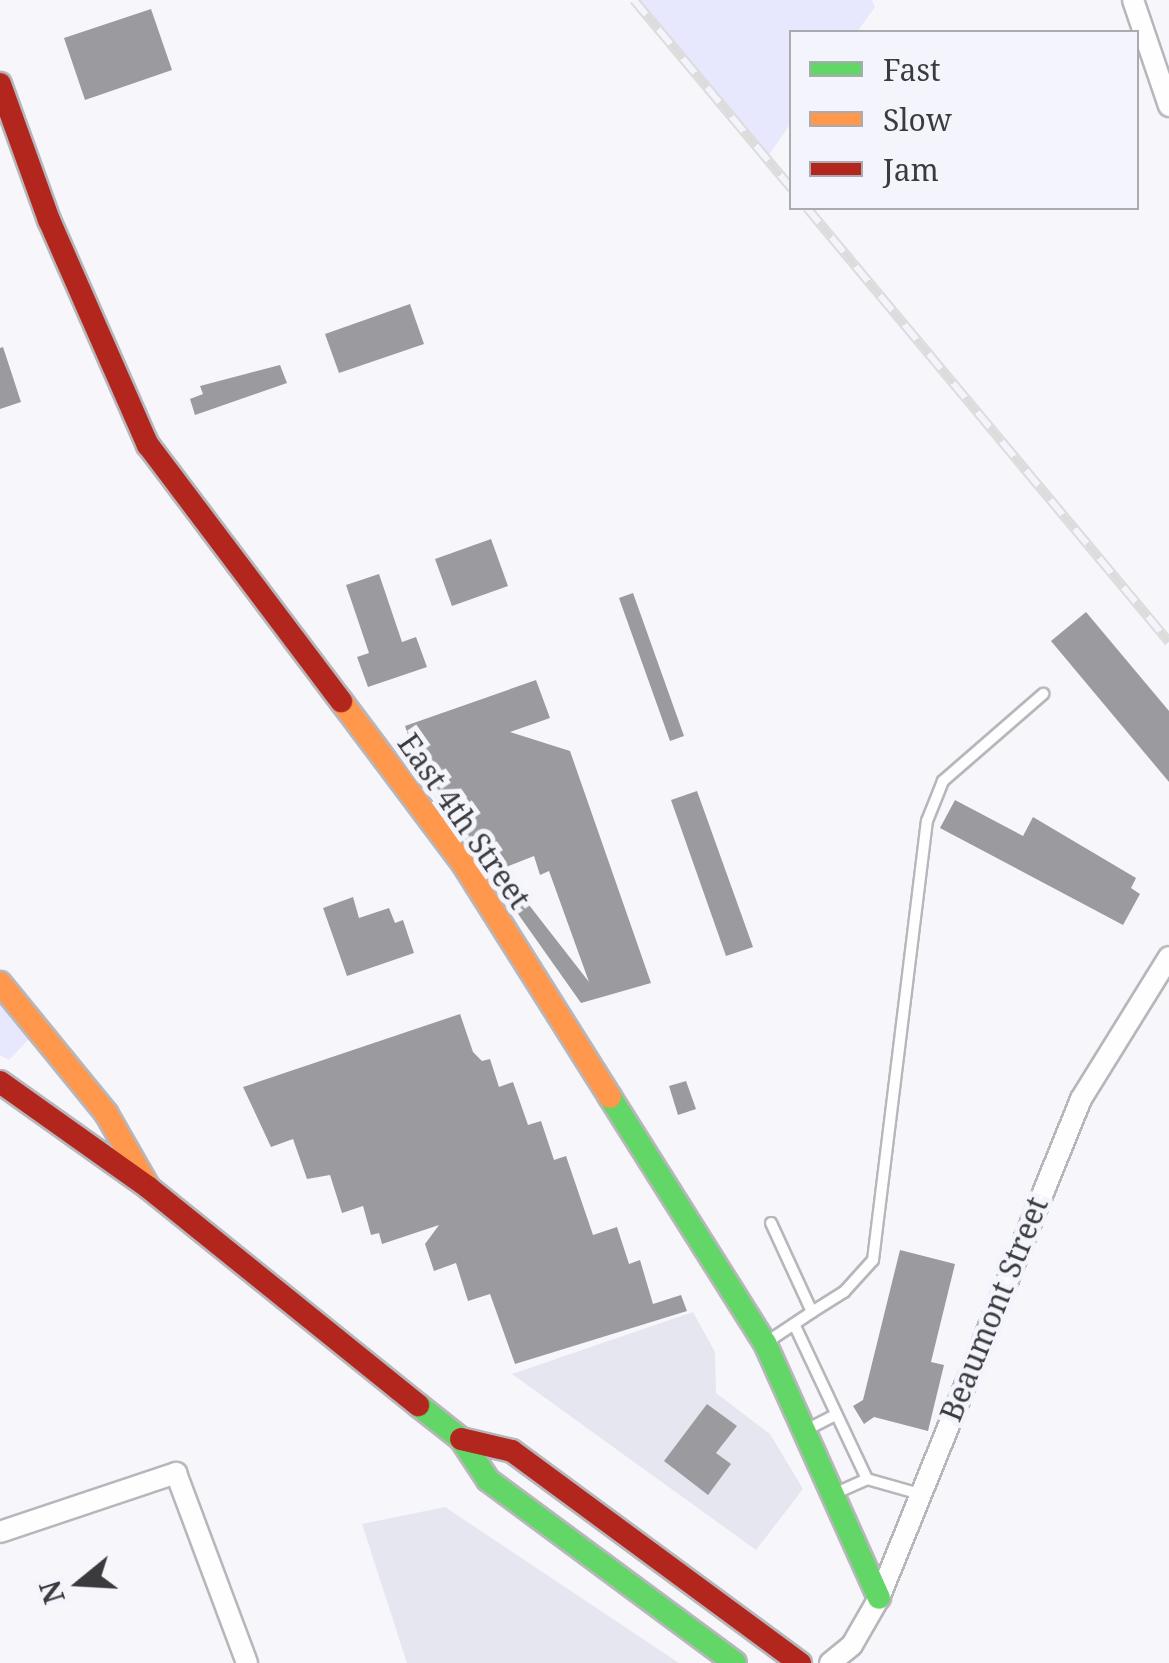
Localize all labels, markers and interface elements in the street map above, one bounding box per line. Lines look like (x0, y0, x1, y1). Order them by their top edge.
legend (789, 30, 1139, 210)
text: Fast (883, 49, 940, 90)
text: Slow (883, 99, 952, 140)
text: Jam (883, 149, 939, 190)
street label: East 4th Street (390, 727, 538, 915)
street label: Beaumont Street (933, 1192, 1055, 1426)
north arrow (30, 1533, 130, 1633)
text: N (30, 1576, 73, 1609)

